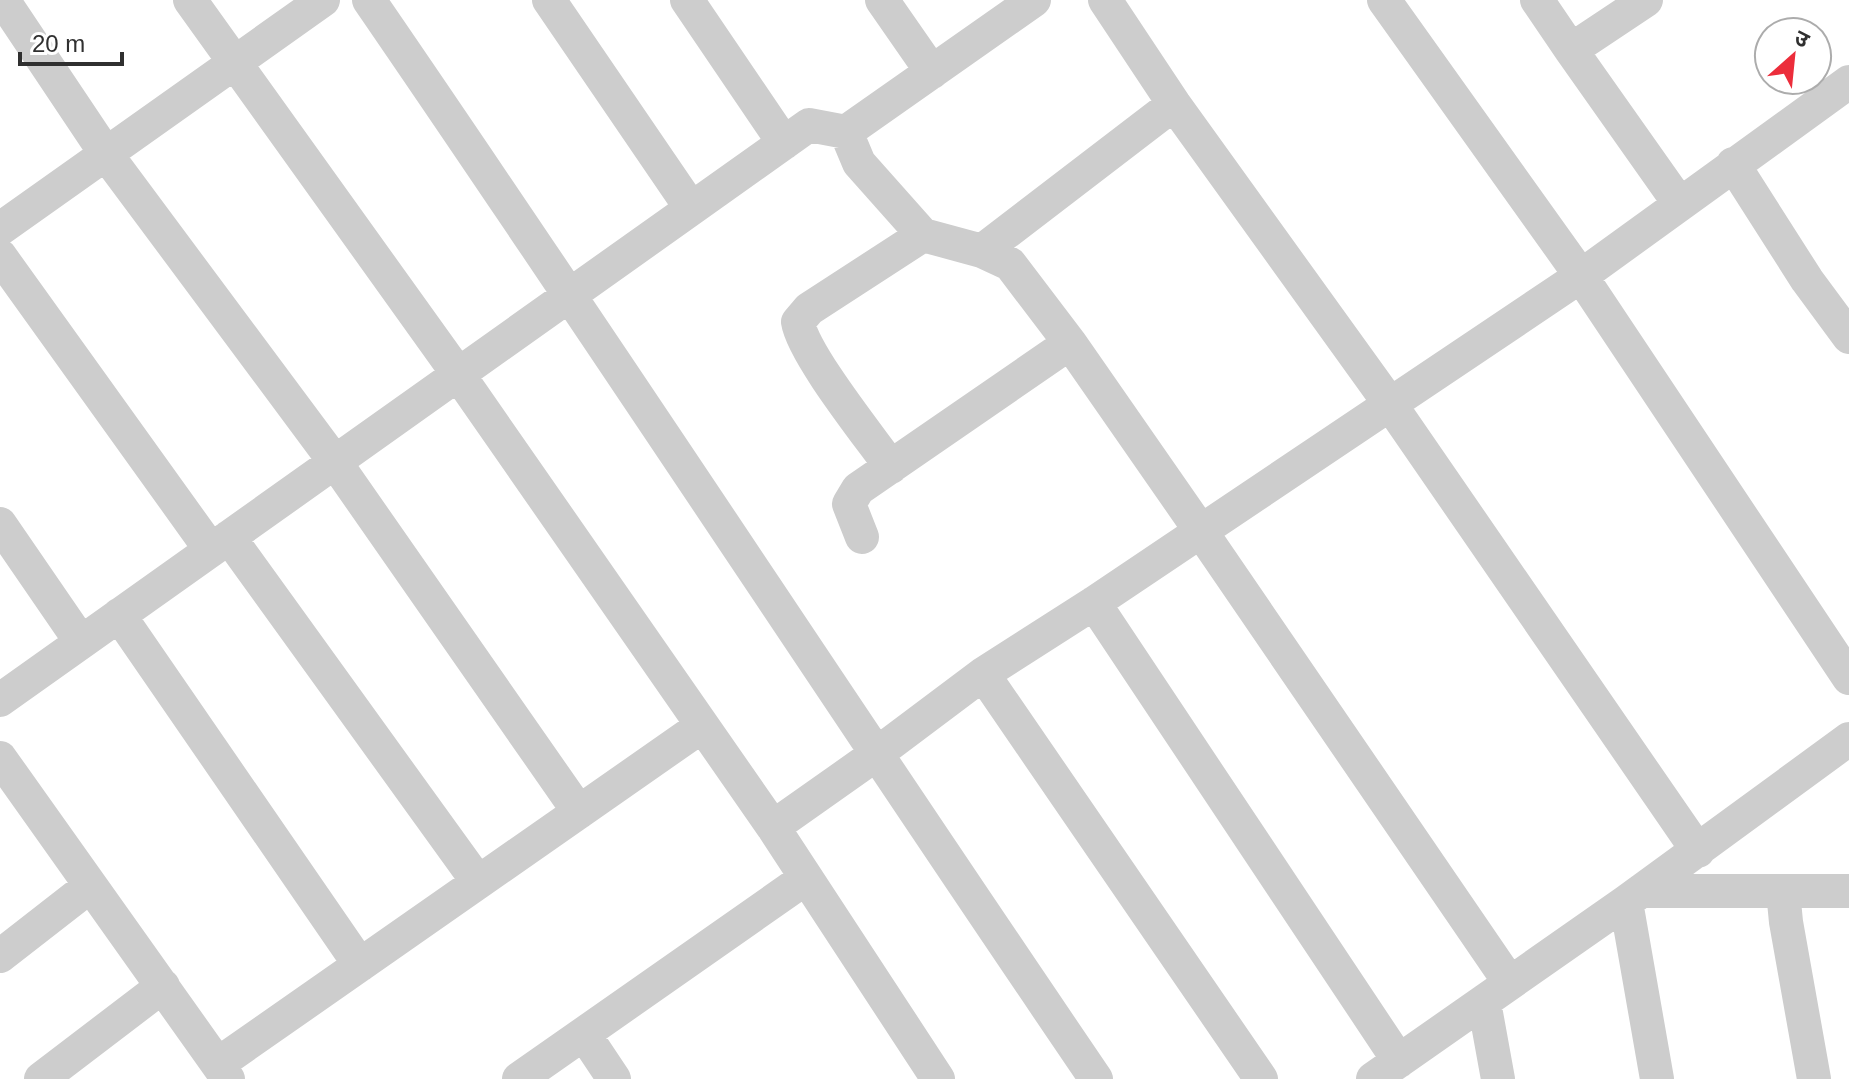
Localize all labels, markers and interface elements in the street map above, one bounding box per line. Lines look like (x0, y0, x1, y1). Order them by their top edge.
scale bar (20, 16, 122, 66)
north arrow (1753, 16, 1833, 96)
text: उ (1790, 25, 1814, 53)
text: 20 m (32, 30, 85, 57)

